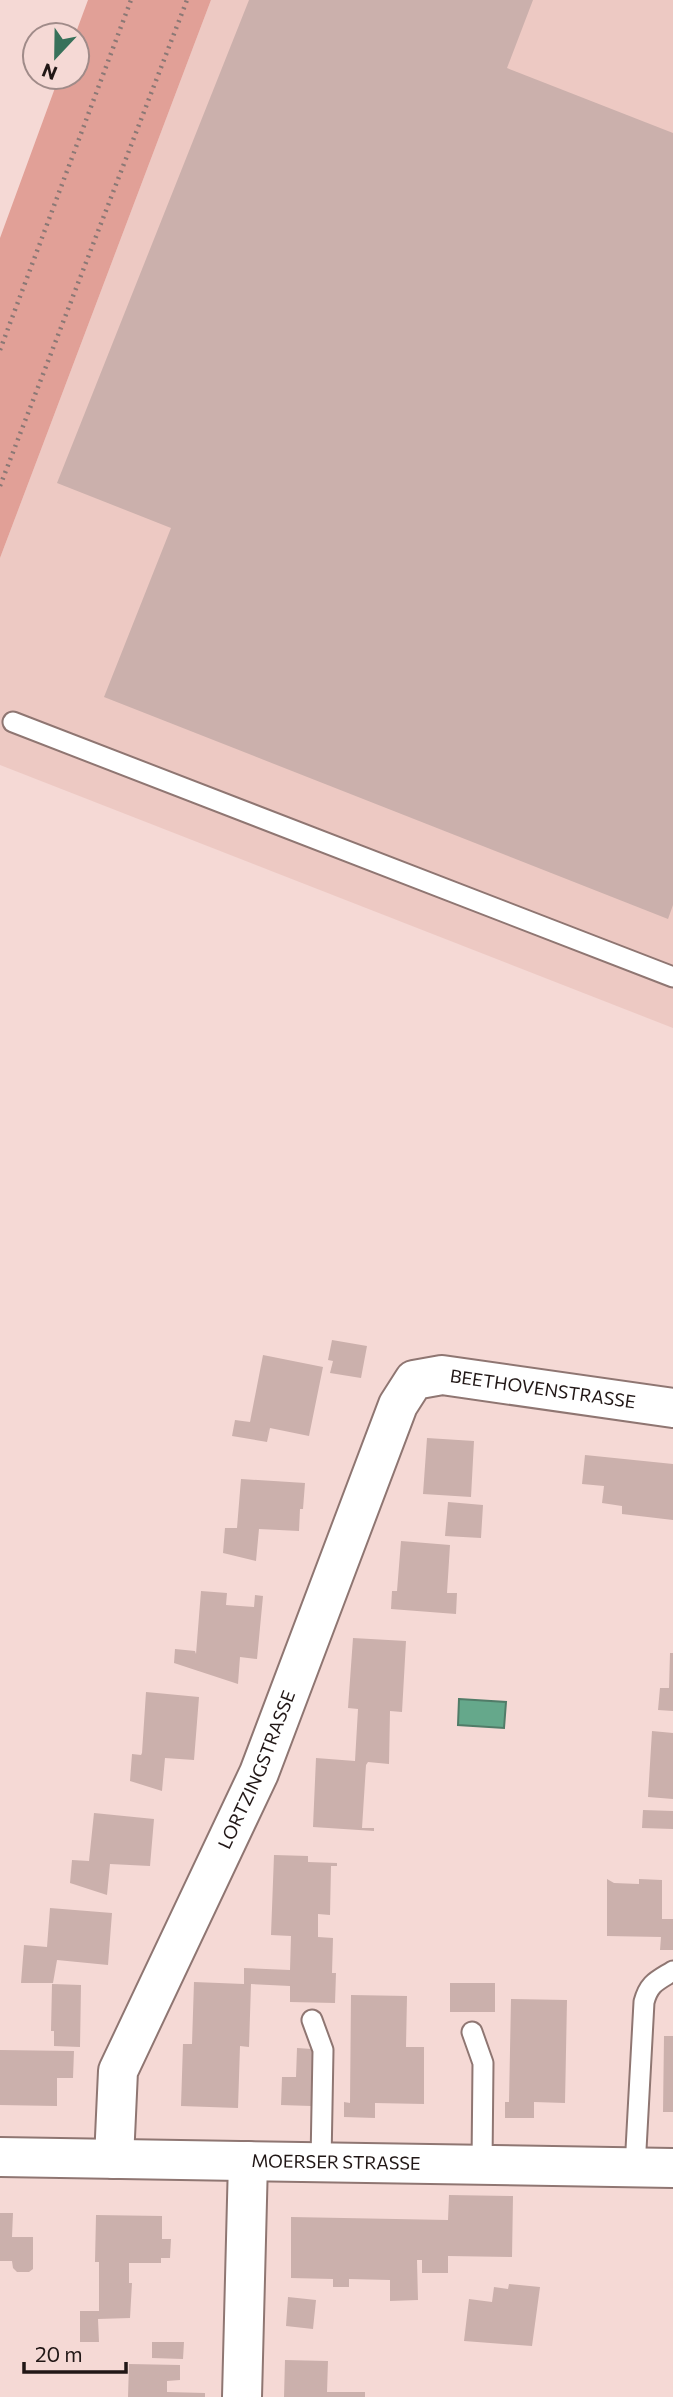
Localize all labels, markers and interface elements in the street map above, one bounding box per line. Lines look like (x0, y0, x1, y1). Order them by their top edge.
north arrow (21, 21, 91, 91)
text: N (39, 59, 60, 86)
street label: BEETHOVENSTRASSE (449, 1364, 637, 1413)
street label: LORTZINGSTRASSE (213, 1687, 299, 1852)
street label: MOERSER STRASSE (251, 2149, 421, 2174)
scale bar (24, 2330, 126, 2374)
text: 20 m (35, 2341, 83, 2366)

